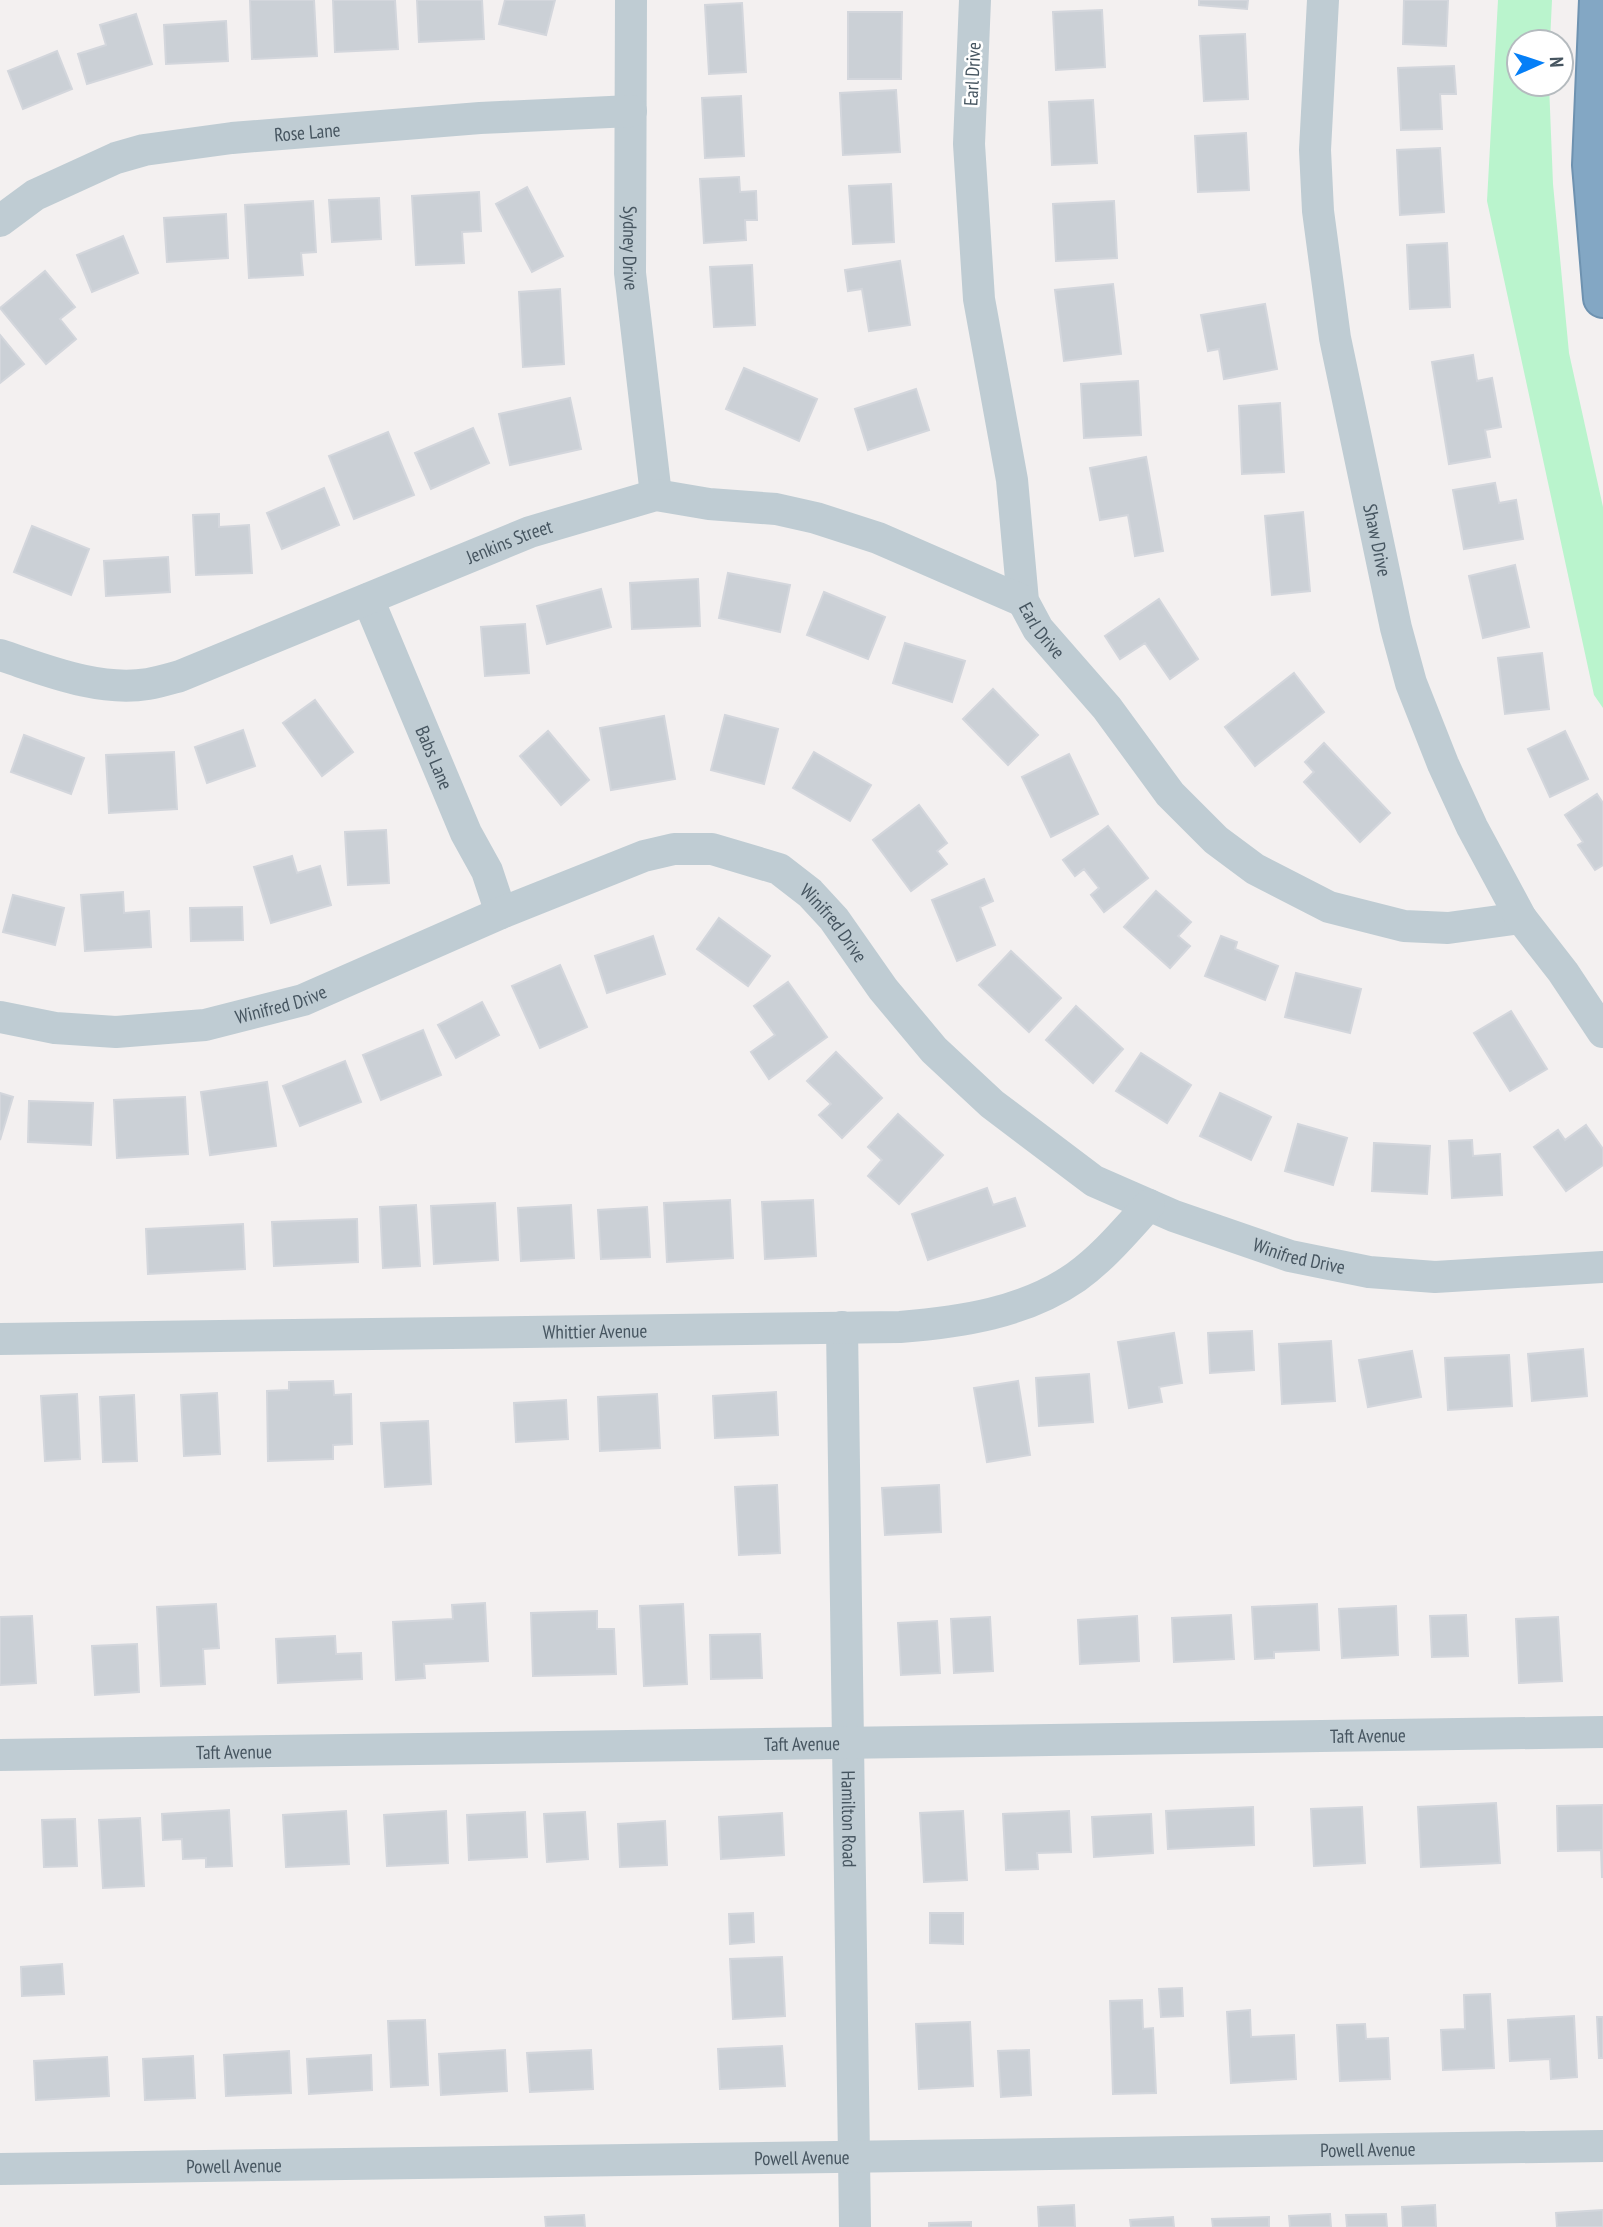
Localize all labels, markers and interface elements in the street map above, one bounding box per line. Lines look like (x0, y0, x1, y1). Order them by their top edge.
north arrow (1505, 28, 1575, 98)
street label: Earl Drive (958, 41, 986, 107)
text: N (1545, 56, 1569, 68)
street label: Rose Lane (273, 117, 341, 147)
street label: Sydney Drive (618, 206, 644, 292)
street label: Shaw Drive (1358, 502, 1397, 579)
street label: Jenkins Street (462, 514, 556, 569)
street label: Earl Drive (1014, 598, 1070, 664)
street label: Babs Lane (410, 722, 458, 793)
street label: Winifred Drive (796, 878, 873, 967)
street label: Winifred Drive (232, 979, 330, 1029)
street label: Winifred Drive (1250, 1232, 1347, 1279)
street label: Whittier Avenue (543, 1318, 648, 1344)
street label: Taft Avenue (1330, 1723, 1406, 1748)
street label: Taft Avenue (764, 1731, 840, 1756)
street label: Taft Avenue (196, 1739, 272, 1764)
street label: Hamilton Road (836, 1770, 862, 1868)
street label: Powell Avenue (1320, 2137, 1416, 2162)
street label: Powell Avenue (754, 2145, 850, 2170)
street label: Powell Avenue (186, 2153, 282, 2178)

